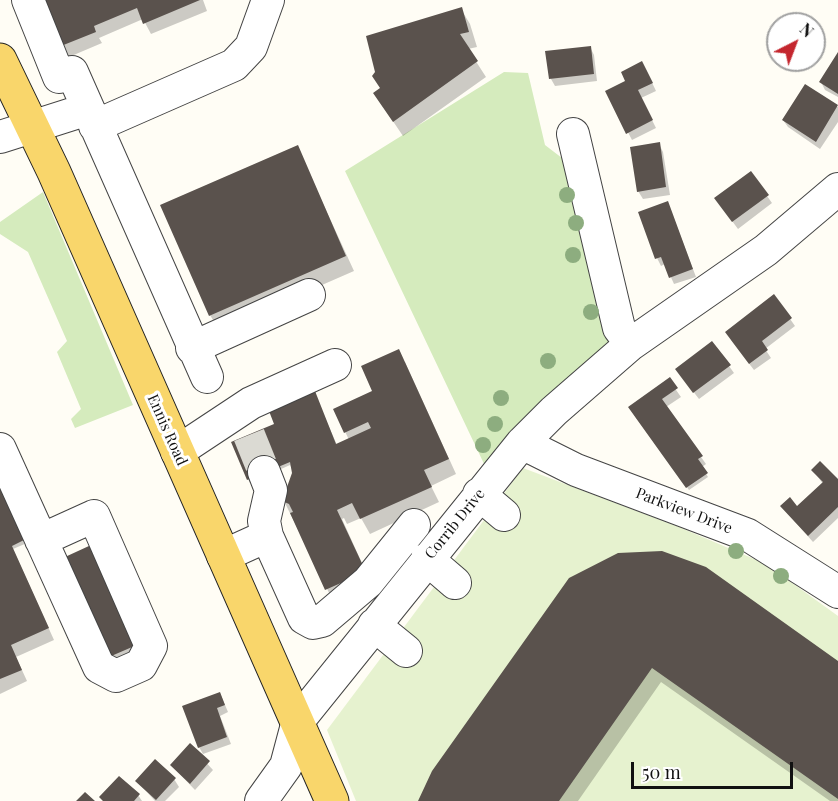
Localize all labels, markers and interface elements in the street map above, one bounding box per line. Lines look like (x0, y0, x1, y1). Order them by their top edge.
north arrow (766, 12, 826, 72)
text: N (796, 18, 818, 41)
street label: Ennis Road (143, 392, 191, 468)
street label: Parkview Drive (633, 484, 735, 538)
street label: Corrib Drive (421, 485, 489, 563)
scale bar (634, 750, 796, 788)
text: 50 m (642, 760, 681, 784)

